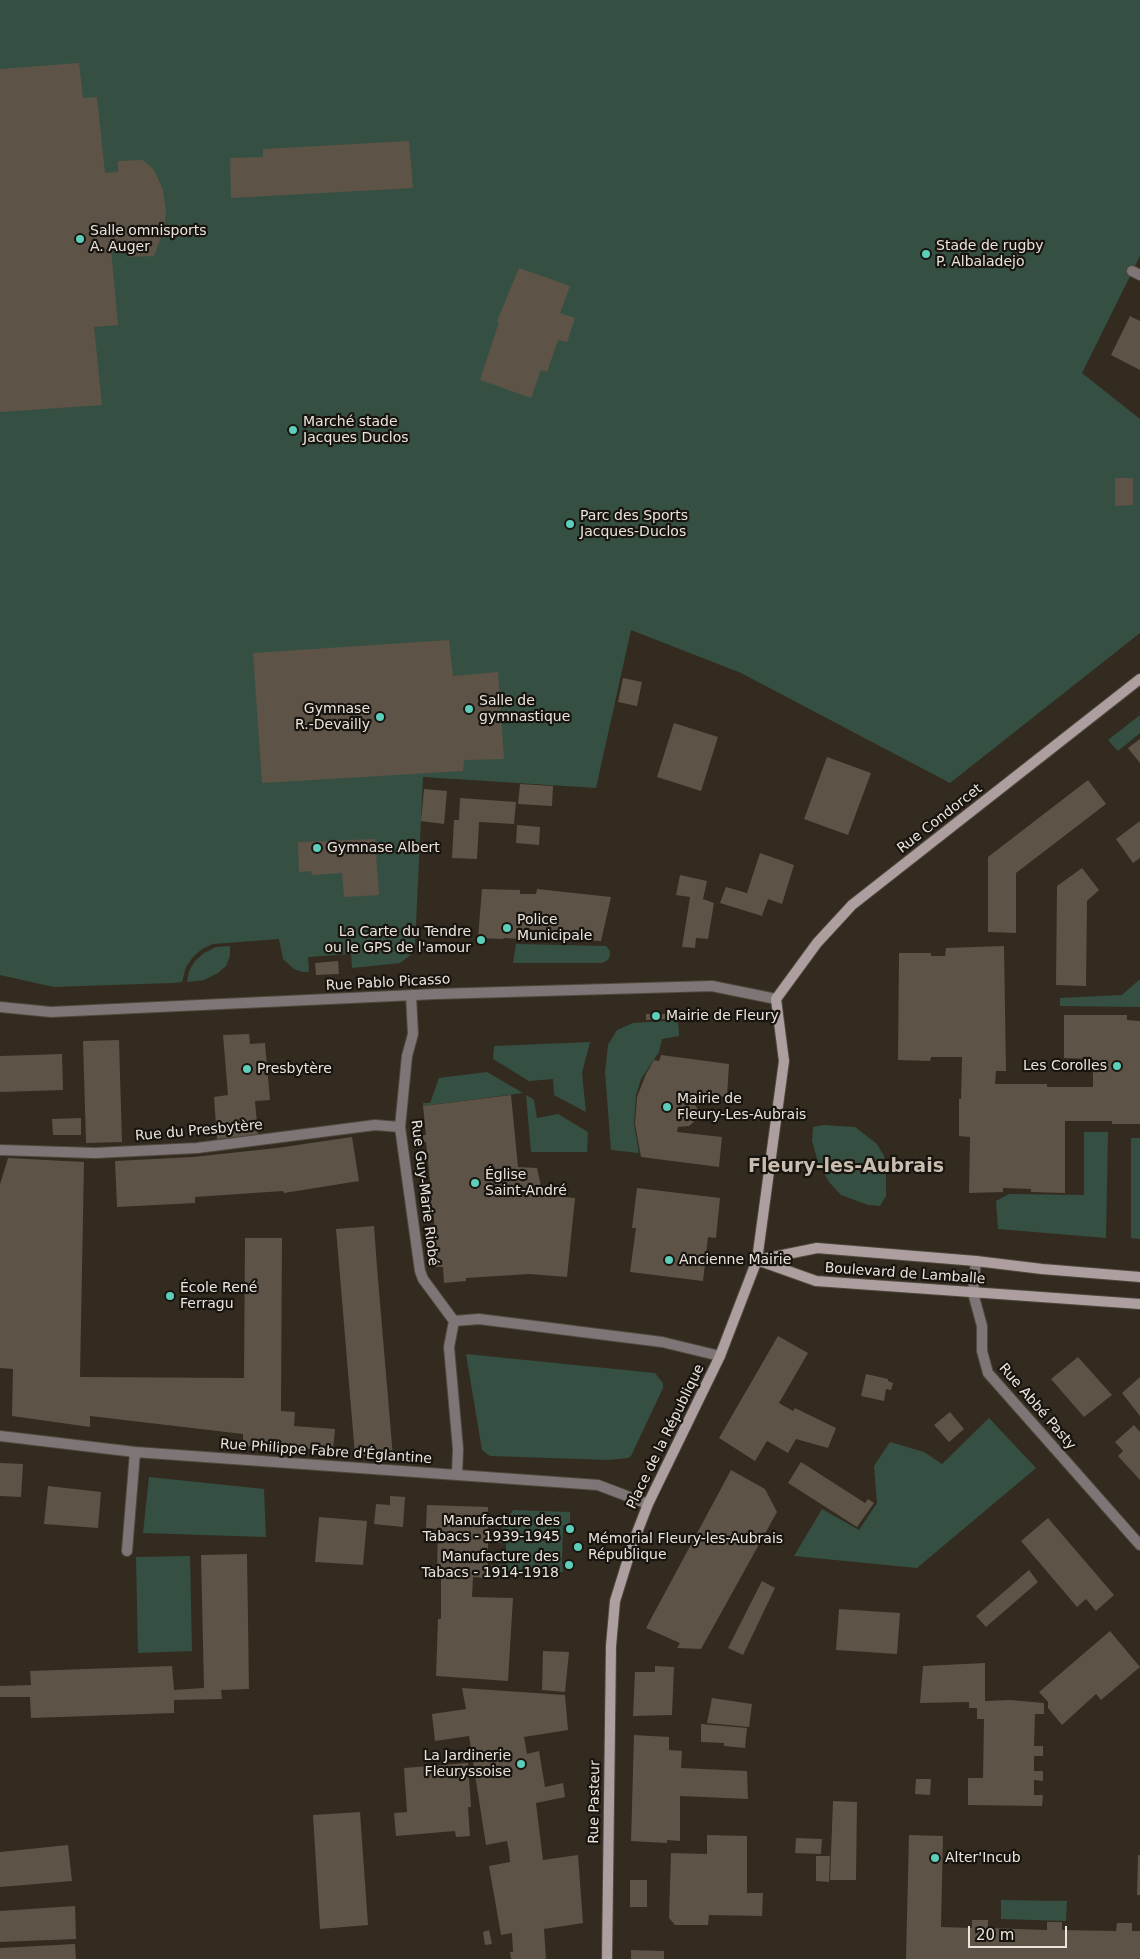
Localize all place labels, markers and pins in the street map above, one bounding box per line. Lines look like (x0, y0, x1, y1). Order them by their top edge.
place label: Salle omnisports A. Auger (90, 223, 207, 256)
marker: Salle omnisports A. Auger (74, 233, 86, 245)
place label: Stade de rugby P. Albaladejo (936, 238, 1044, 270)
marker: Stade de rugby P. Albaladejo (920, 248, 932, 260)
place label: Marché stade Jacques Duclos (303, 414, 409, 447)
marker: Marché stade Jacques Duclos (287, 424, 299, 436)
place label: Parc des Sports Jacques-Duclos (580, 508, 688, 540)
marker: Parc des Sports Jacques-Duclos (564, 518, 576, 530)
place label: Salle de gymnastique (479, 693, 570, 726)
place label: Gymnase R.-Devailly (295, 701, 370, 734)
marker: Salle de gymnastique (463, 703, 475, 715)
marker: Gymnase R.-Devailly (374, 711, 386, 723)
place label: Gymnase Albert (327, 840, 440, 856)
marker: Gymnase Albert (311, 842, 323, 854)
place label: Police Municipale (517, 912, 592, 944)
marker: Police Municipale (501, 922, 513, 934)
place label: La Carte du Tendre ou le GPS de l'amour (324, 924, 471, 956)
marker: La Carte du Tendre ou le GPS de l'amour (475, 934, 487, 946)
place label: Mairie de Fleury (666, 1008, 779, 1024)
marker: Mairie de Fleury (650, 1010, 662, 1022)
place label: Les Corolles (1023, 1058, 1107, 1074)
marker: Les Corolles (1111, 1060, 1123, 1072)
place label: Presbytère (257, 1061, 332, 1077)
marker: Presbytère (241, 1063, 253, 1075)
place label: Mairie de Fleury-Les-Aubrais (677, 1091, 806, 1124)
marker: Mairie de Fleury-Les-Aubrais (661, 1101, 673, 1113)
place label: Église Saint-André (485, 1167, 567, 1200)
marker: Église Saint-André (469, 1177, 481, 1189)
place label: Ancienne Mairie (679, 1252, 791, 1268)
marker: Ancienne Mairie (663, 1254, 675, 1266)
place label: École René Ferragu (180, 1280, 257, 1312)
marker: École René Ferragu (164, 1290, 176, 1302)
place label: Manufacture des Tabacs - 1939-1945 (422, 1513, 560, 1545)
marker: Manufacture des Tabacs - 1939-1945 (564, 1523, 576, 1535)
place label: Mémorial Fleury-les-Aubrais République (588, 1531, 783, 1564)
marker: Mémorial Fleury-les-Aubrais République (572, 1541, 584, 1553)
place label: Manufacture des Tabacs - 1914-1918 (421, 1549, 559, 1581)
marker: Manufacture des Tabacs - 1914-1918 (563, 1559, 575, 1571)
place label: La Jardinerie Fleuryssoise (423, 1748, 511, 1780)
marker: La Jardinerie Fleuryssoise (515, 1758, 527, 1770)
place label: Alter'Incub (945, 1850, 1021, 1866)
marker: Alter'Incub (929, 1852, 941, 1864)

